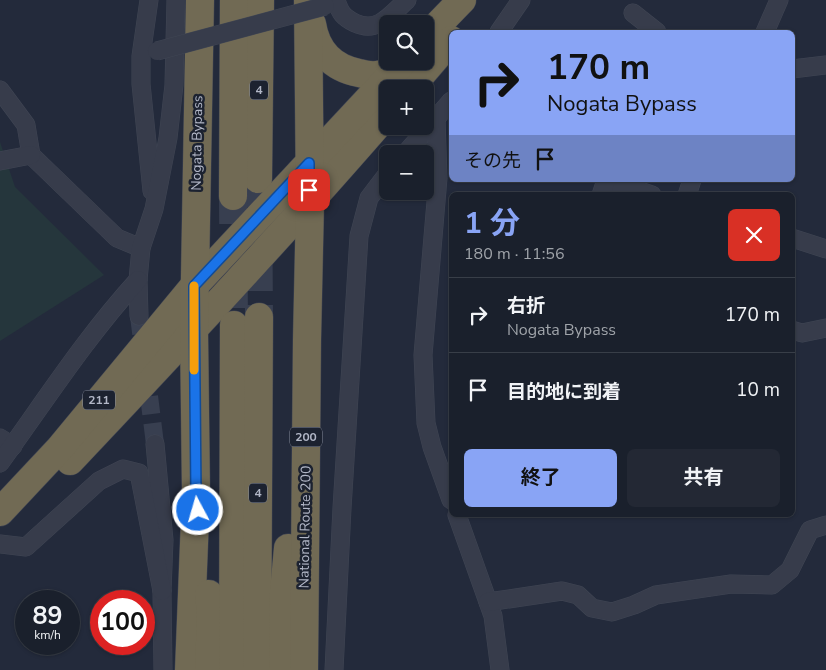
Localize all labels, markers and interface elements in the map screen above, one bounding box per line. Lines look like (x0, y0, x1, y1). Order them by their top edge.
map controls (379, 15, 434, 200)
button: search (379, 15, 434, 70)
text: 170 m (547, 44, 650, 91)
icon: right (464, 50, 529, 115)
road number: 4 (250, 80, 268, 100)
button: + (379, 80, 434, 135)
text: Nogata Bypass (547, 89, 697, 119)
street label: Nogata Bypass (187, 95, 207, 191)
button: − (379, 145, 434, 200)
icon: arrive (531, 145, 559, 173)
text: その先 (464, 148, 521, 174)
pin (288, 169, 330, 211)
icon: arrive (295, 176, 323, 204)
text: 1 分 (464, 203, 520, 244)
button: close (728, 209, 780, 261)
text: 180 m · 11:56 (464, 243, 565, 265)
text: 右折 (507, 293, 545, 319)
icon: right (464, 301, 492, 329)
text: 170 m (725, 302, 780, 328)
text: Nogata Bypass (507, 319, 616, 341)
icon: arrive (464, 376, 492, 404)
text: 10 m (736, 377, 780, 403)
text: 目的地に到着 (507, 379, 621, 405)
road number: 211 (83, 390, 115, 410)
road number: 200 (290, 428, 322, 447)
button: 終了 (464, 449, 617, 507)
button: 共有 (627, 449, 780, 507)
street label: National Route 200 (294, 465, 316, 589)
position arrow (171, 483, 223, 535)
road number: 4 (249, 483, 267, 502)
speed limit sign: 100 (90, 590, 155, 655)
text: 89 (32, 599, 63, 633)
text: km/h (34, 627, 61, 643)

